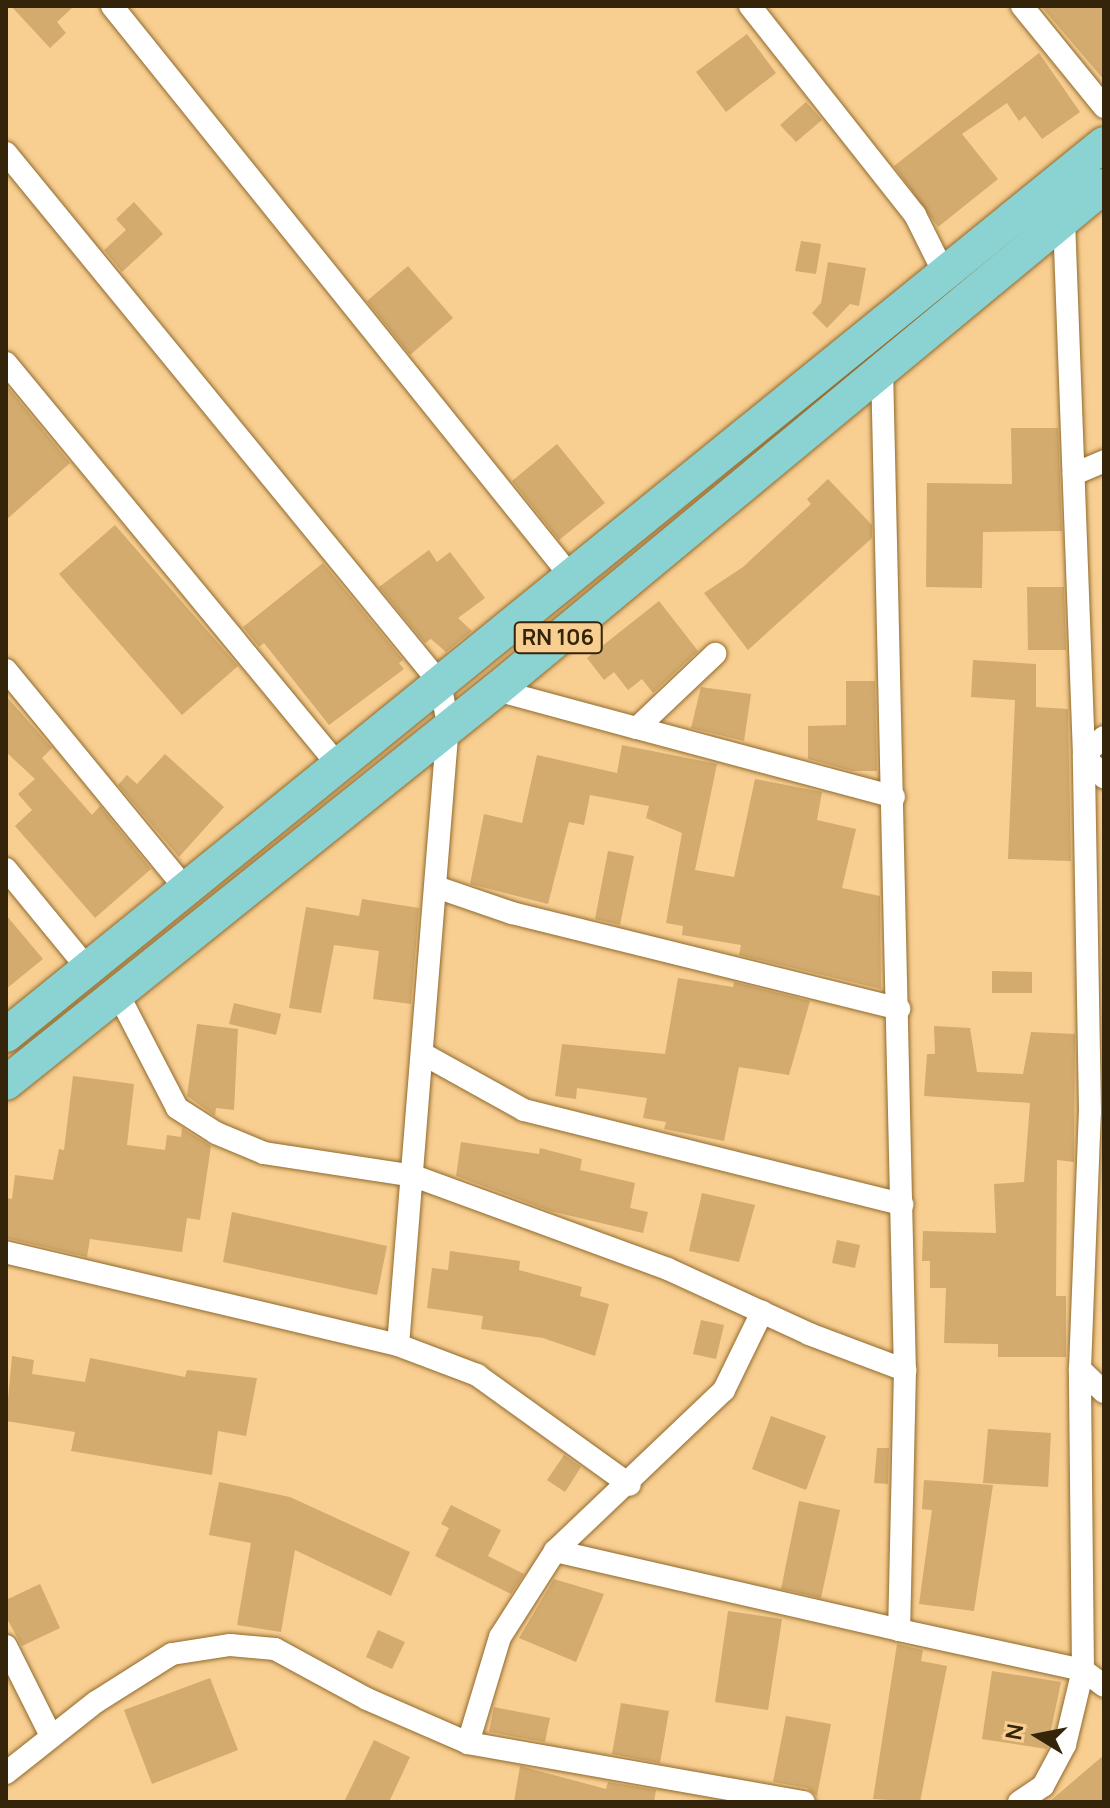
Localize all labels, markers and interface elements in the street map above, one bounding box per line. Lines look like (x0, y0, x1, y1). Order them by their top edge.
road number: RN 106 (512, 620, 604, 656)
north arrow (998, 1696, 1078, 1776)
text: N (998, 1721, 1031, 1742)

